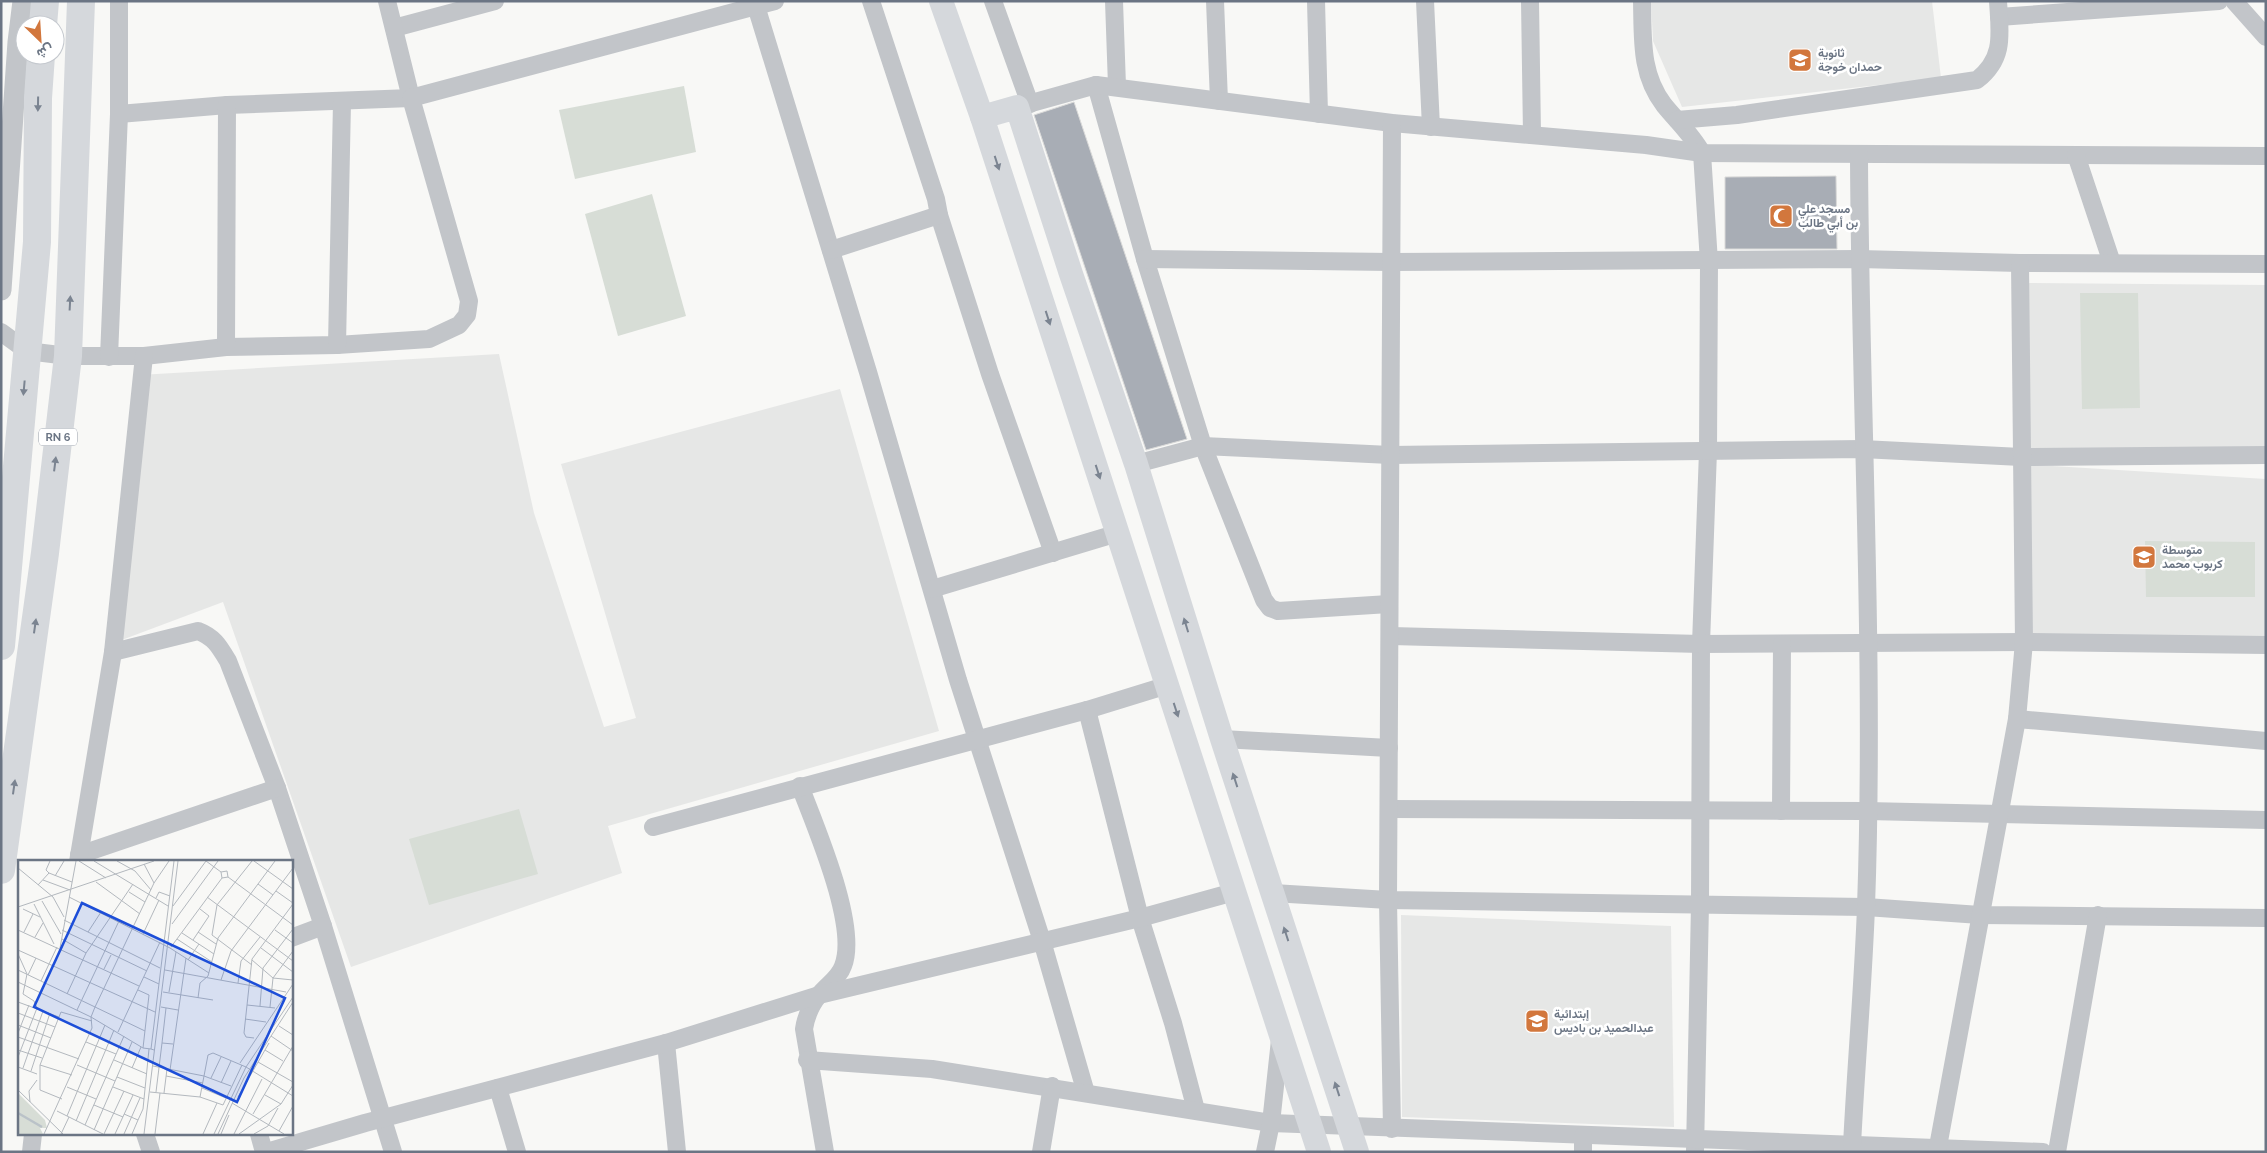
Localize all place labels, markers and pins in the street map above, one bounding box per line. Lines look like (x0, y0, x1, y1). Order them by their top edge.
place label: ثانوية حمدان خوجة (1818, 46, 1882, 75)
school or university icon: ثانوية حمدان خوجة (1787, 47, 1813, 73)
place label: مسجد علي بن أبي طالب (1798, 202, 1858, 233)
mosque icon: مسجد علي بن أبي طالب (1768, 203, 1794, 229)
place label: متوسطة كربوب محمد (2162, 543, 2223, 572)
school or university icon: متوسطة كربوب محمد (2131, 544, 2157, 570)
place label: إبتدائية عبدالحميد بن باديس (1554, 1007, 1654, 1035)
school or university icon: إبتدائية عبدالحميد بن باديس (1524, 1008, 1550, 1034)

